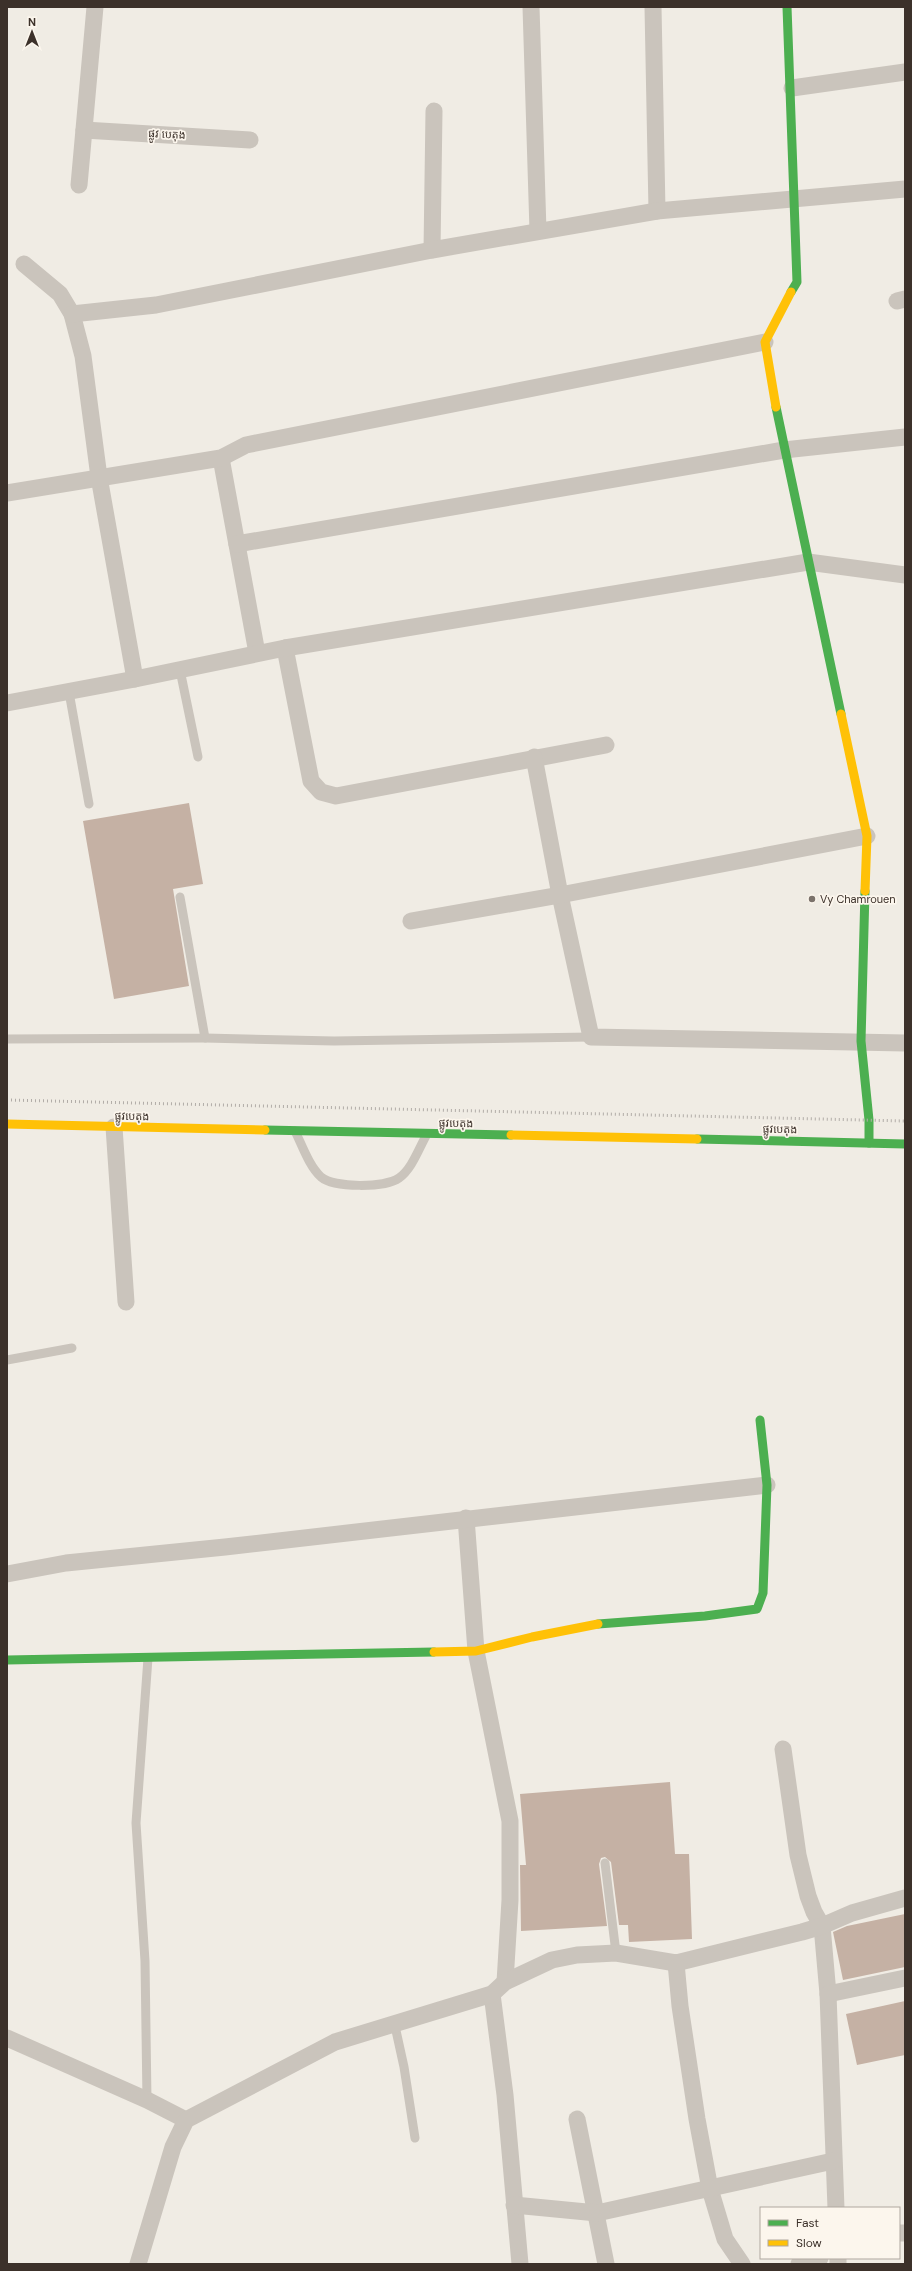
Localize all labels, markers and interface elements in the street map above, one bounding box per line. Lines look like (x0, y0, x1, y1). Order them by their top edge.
north arrow (12, 12, 52, 52)
text: N (28, 15, 36, 29)
street label: ផ្លូវ បេតុង (148, 126, 186, 145)
place label: Vy Chamrouen (820, 892, 896, 906)
marker: Vy Chamrouen (807, 894, 817, 904)
street label: ផ្លូវបេតុង (114, 1109, 149, 1127)
street label: ផ្លូវបេតុង (438, 1116, 473, 1134)
street label: ផ្លូវបេតុង (762, 1122, 797, 1140)
legend (760, 2207, 900, 2259)
text: Fast (796, 2215, 819, 2231)
text: Slow (796, 2235, 822, 2251)

